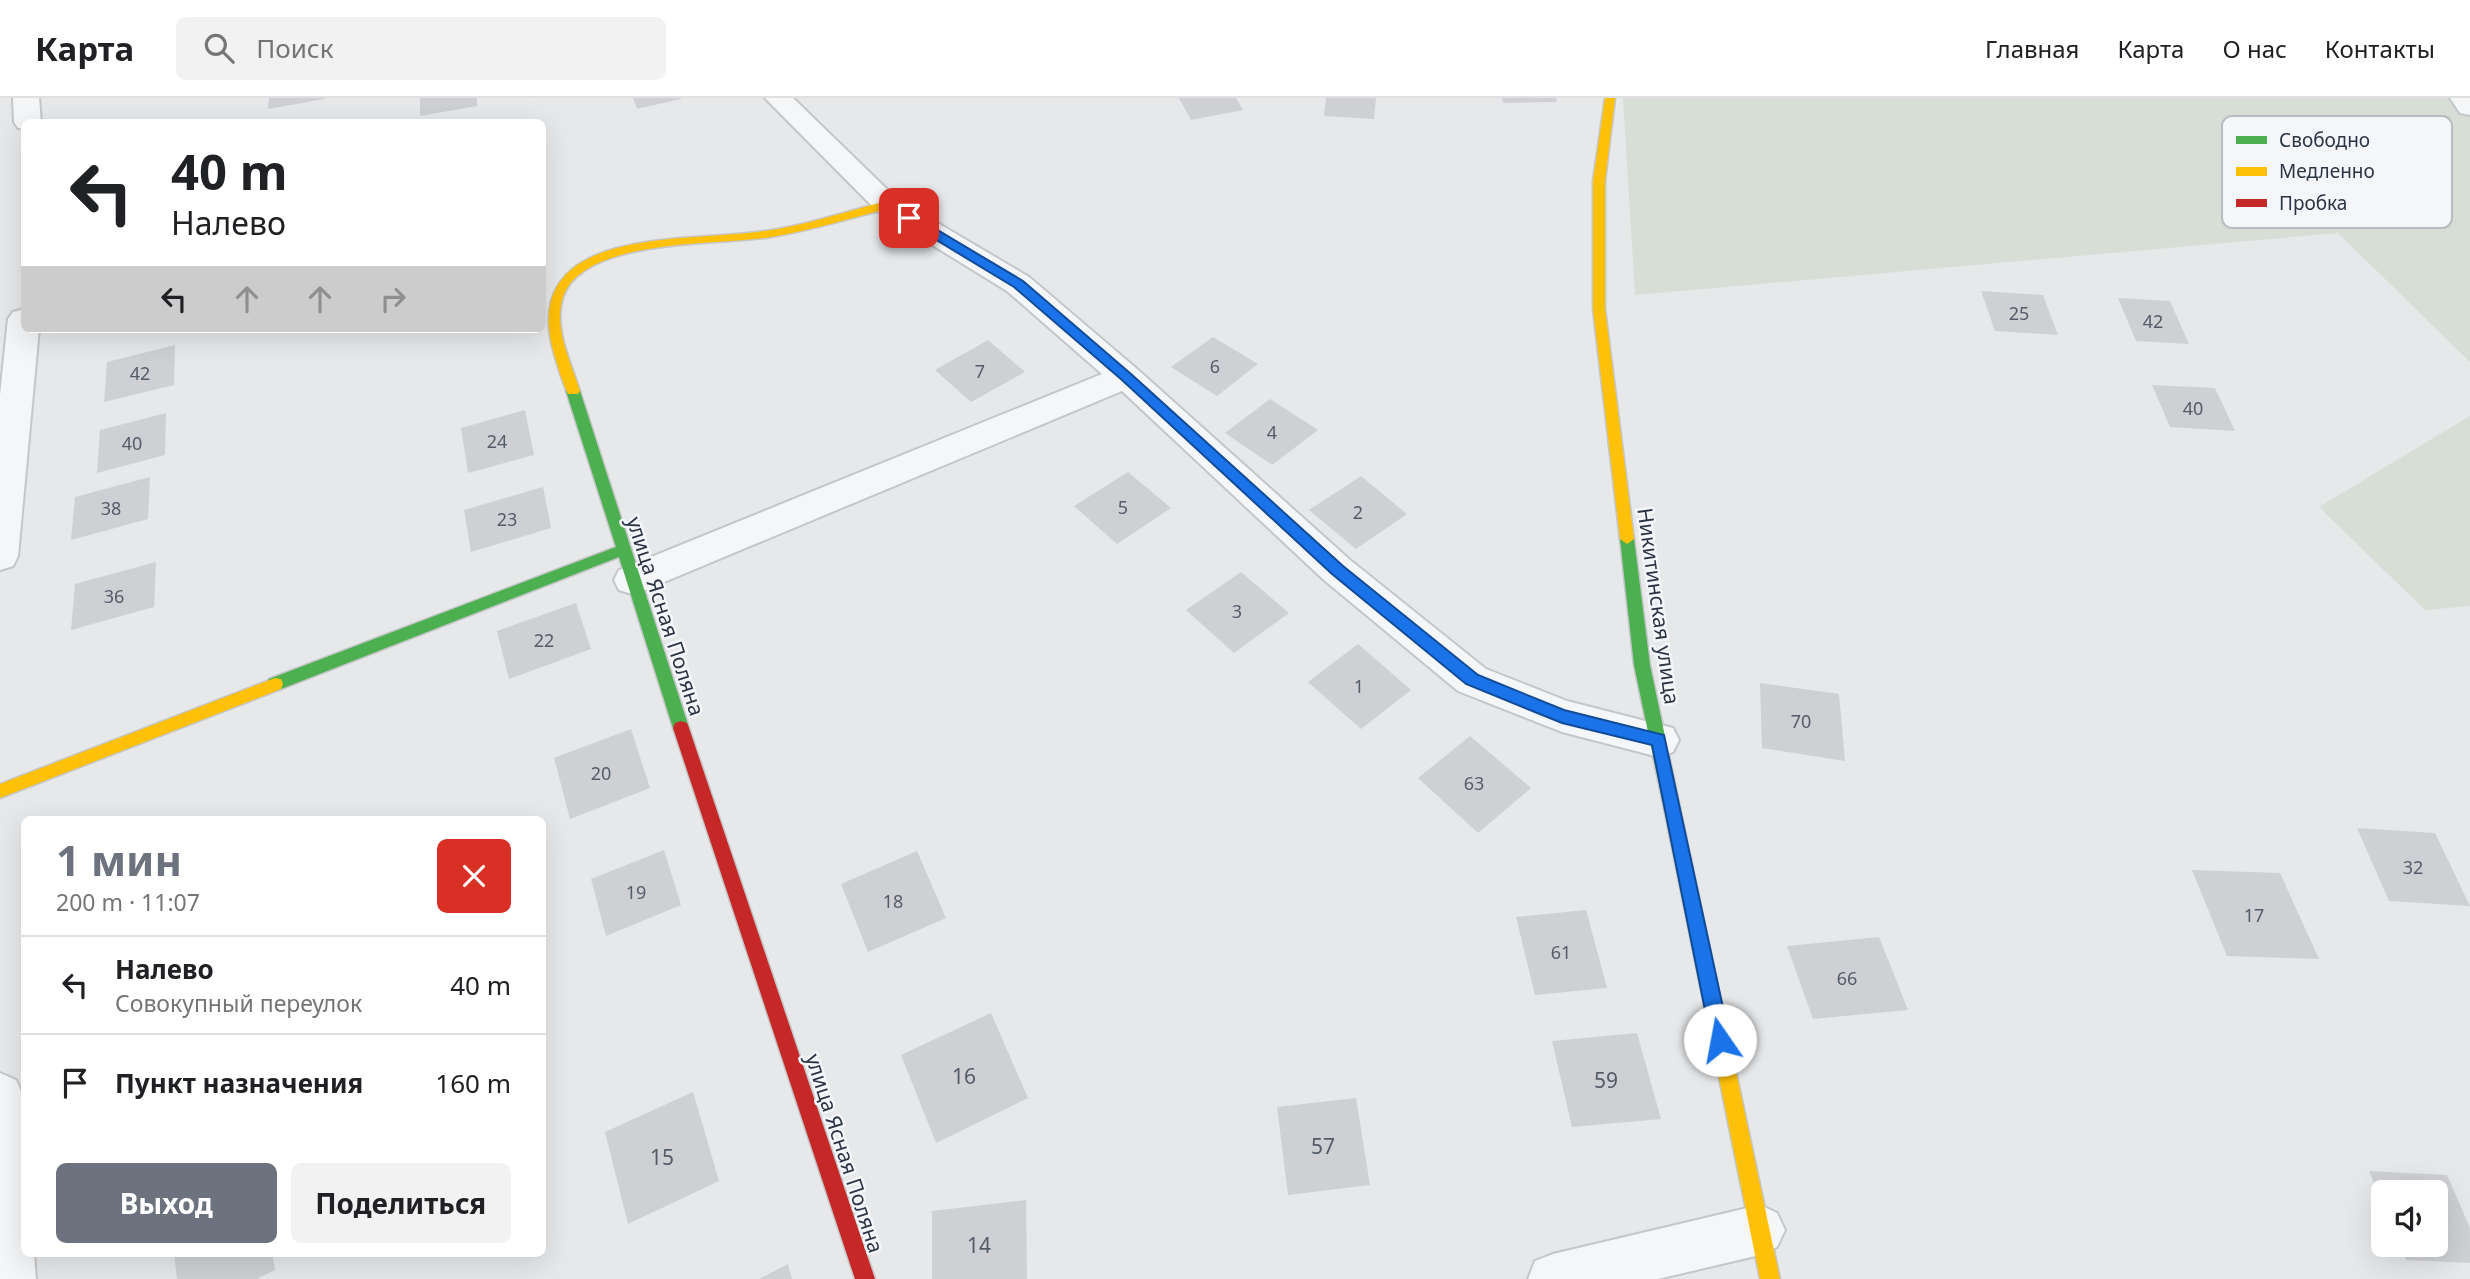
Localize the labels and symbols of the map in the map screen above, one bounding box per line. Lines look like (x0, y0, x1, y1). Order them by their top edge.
legend (2222, 116, 2452, 228)
text: Свободно (2279, 127, 2370, 153)
text: Медленно (2279, 158, 2375, 184)
pin (879, 188, 939, 248)
text: Пробка (2279, 190, 2347, 216)
house number: 25 (2009, 301, 2029, 325)
house number: 42 (2143, 309, 2163, 333)
house number: 6 (1210, 354, 1220, 378)
house number: 7 (975, 359, 985, 383)
house number: 42 (130, 361, 150, 385)
house number: 40 (2183, 396, 2203, 420)
house number: 4 (1267, 420, 1277, 444)
house number: 24 (487, 429, 507, 453)
house number: 40 (122, 431, 142, 455)
house number: 5 (1118, 495, 1128, 519)
house number: 38 (101, 496, 121, 520)
house number: 2 (1353, 500, 1363, 524)
street label: Никитинская улица (1631, 506, 1687, 706)
house number: 23 (497, 507, 517, 531)
street label: улица Ясная Поляна (621, 513, 711, 719)
house number: 36 (104, 584, 124, 608)
house number: 3 (1232, 599, 1242, 623)
house number: 22 (534, 628, 554, 652)
house number: 1 (1354, 674, 1364, 698)
house number: 70 (1791, 709, 1811, 733)
house number: 20 (591, 761, 611, 785)
house number: 63 (1464, 771, 1484, 795)
house number: 32 (2403, 855, 2423, 879)
house number: 19 (626, 880, 646, 904)
house number: 18 (883, 889, 903, 913)
house number: 17 (2244, 903, 2264, 927)
house number: 61 (1551, 940, 1571, 964)
house number: 66 (1837, 966, 1857, 990)
position arrow (1683, 1003, 1757, 1077)
street label: улица Ясная Поляна (800, 1050, 890, 1256)
house number: 16 (952, 1062, 976, 1090)
house number: 59 (1594, 1066, 1618, 1094)
house number: 57 (1311, 1132, 1335, 1160)
house number: 15 (650, 1143, 674, 1171)
house number: 14 (967, 1231, 991, 1259)

